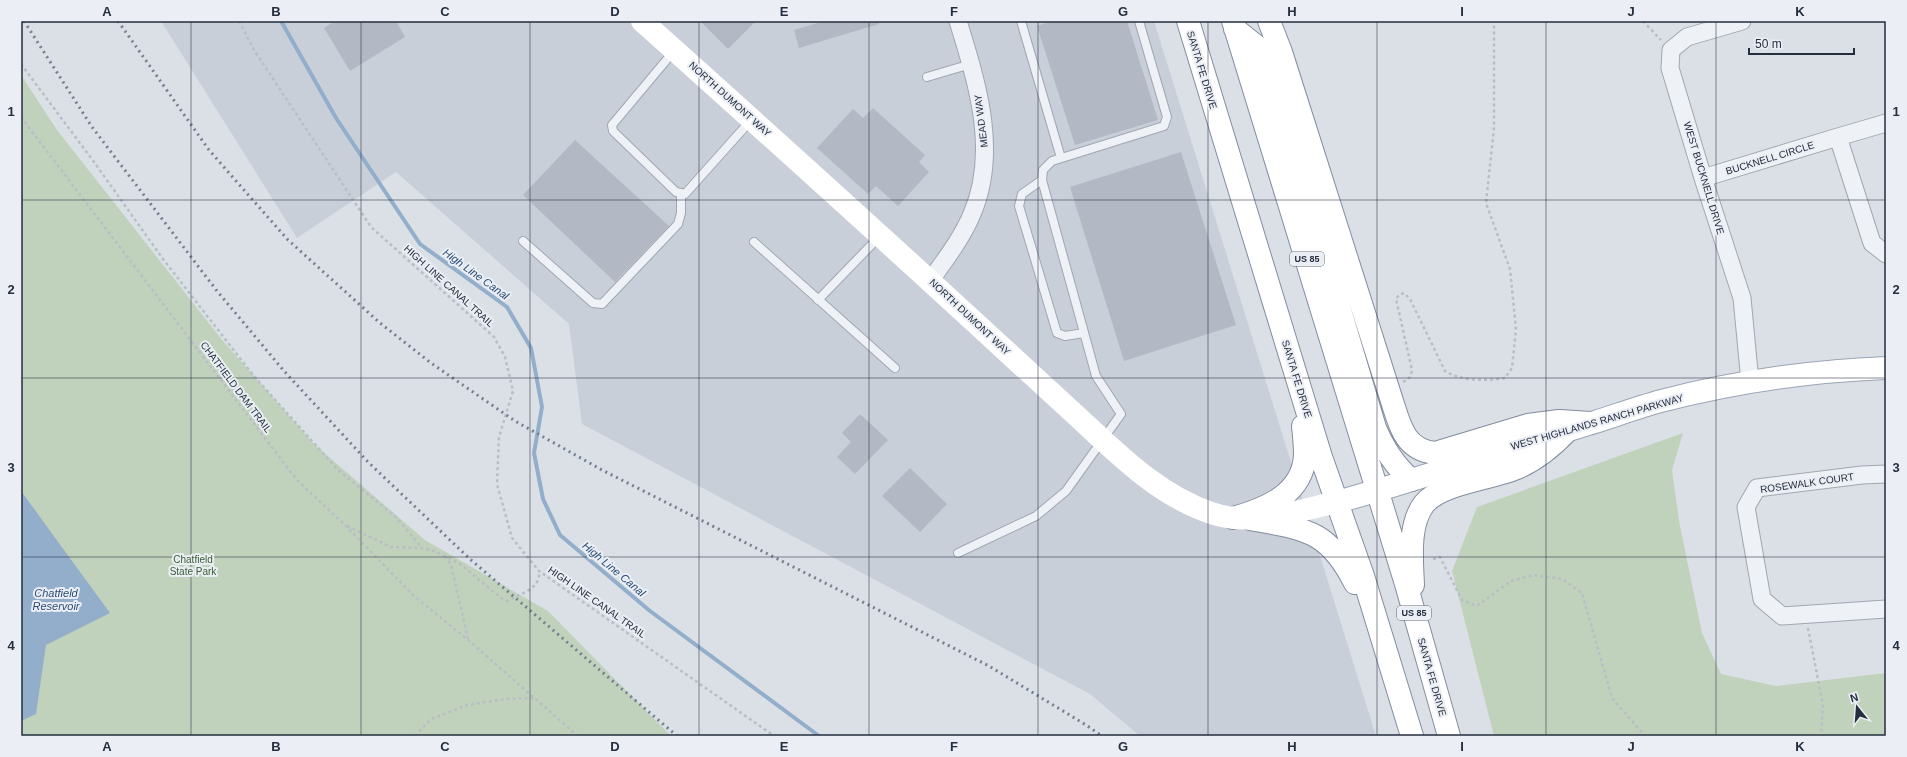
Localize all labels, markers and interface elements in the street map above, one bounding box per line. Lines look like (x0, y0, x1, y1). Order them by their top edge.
text: A (102, 4, 112, 19)
text: B (271, 4, 281, 19)
text: C (440, 4, 450, 19)
text: D (610, 4, 620, 19)
text: E (780, 4, 789, 19)
text: F (950, 4, 958, 19)
text: G (1118, 4, 1128, 19)
text: H (1287, 4, 1297, 19)
text: I (1460, 4, 1464, 19)
text: J (1627, 4, 1635, 19)
text: K (1795, 4, 1805, 19)
street label: SANTA FE DRIVE (1185, 30, 1219, 111)
scale bar (1749, 30, 1854, 56)
text: 50 m (1755, 37, 1782, 51)
street label: NORTH DUMONT WAY (687, 59, 773, 139)
street label: MEAD WAY (972, 94, 990, 148)
text: 1 (7, 104, 15, 119)
text: 1 (1892, 104, 1900, 119)
street label: WEST BUCKNELL DRIVE (1682, 120, 1726, 236)
street label: BUCKNELL CIRCLE (1724, 139, 1816, 177)
street label: HIGH LINE CANAL TRAIL (402, 243, 496, 329)
water label: High Line Canal (441, 246, 512, 302)
road number: US 85 (1290, 252, 1324, 266)
street label: NORTH DUMONT WAY (927, 277, 1013, 357)
text: 2 (7, 282, 15, 297)
text: 2 (1892, 282, 1900, 297)
street label: CHATFIELD DAM TRAIL (198, 339, 274, 435)
street label: SANTA FE DRIVE (1280, 339, 1314, 420)
street label: WEST HIGHLANDS RANCH PARKWAY (1509, 392, 1685, 452)
text: 3 (7, 460, 15, 475)
text: 3 (1892, 460, 1900, 475)
street label: ROSEWALK COURT (1759, 471, 1855, 495)
water label: High Line Canal (580, 539, 648, 599)
park label: Chatfield State Park (170, 554, 217, 577)
street label: HIGH LINE CANAL TRAIL (546, 564, 648, 640)
water label: Chatfield Reservoir (32, 587, 81, 612)
road number: US 85 (1397, 606, 1431, 620)
street label: SANTA FE DRIVE (1416, 637, 1449, 718)
text: 4 (7, 638, 15, 653)
text: 4 (1892, 638, 1900, 653)
north arrow (1837, 687, 1877, 727)
text: N (1849, 691, 1860, 704)
text: A (102, 739, 112, 754)
text: B (271, 739, 281, 754)
text: C (440, 739, 450, 754)
text: D (610, 739, 620, 754)
text: E (780, 739, 789, 754)
text: F (950, 739, 958, 754)
text: G (1118, 739, 1128, 754)
text: H (1287, 739, 1297, 754)
text: I (1460, 739, 1464, 754)
text: J (1627, 739, 1635, 754)
text: K (1795, 739, 1805, 754)

